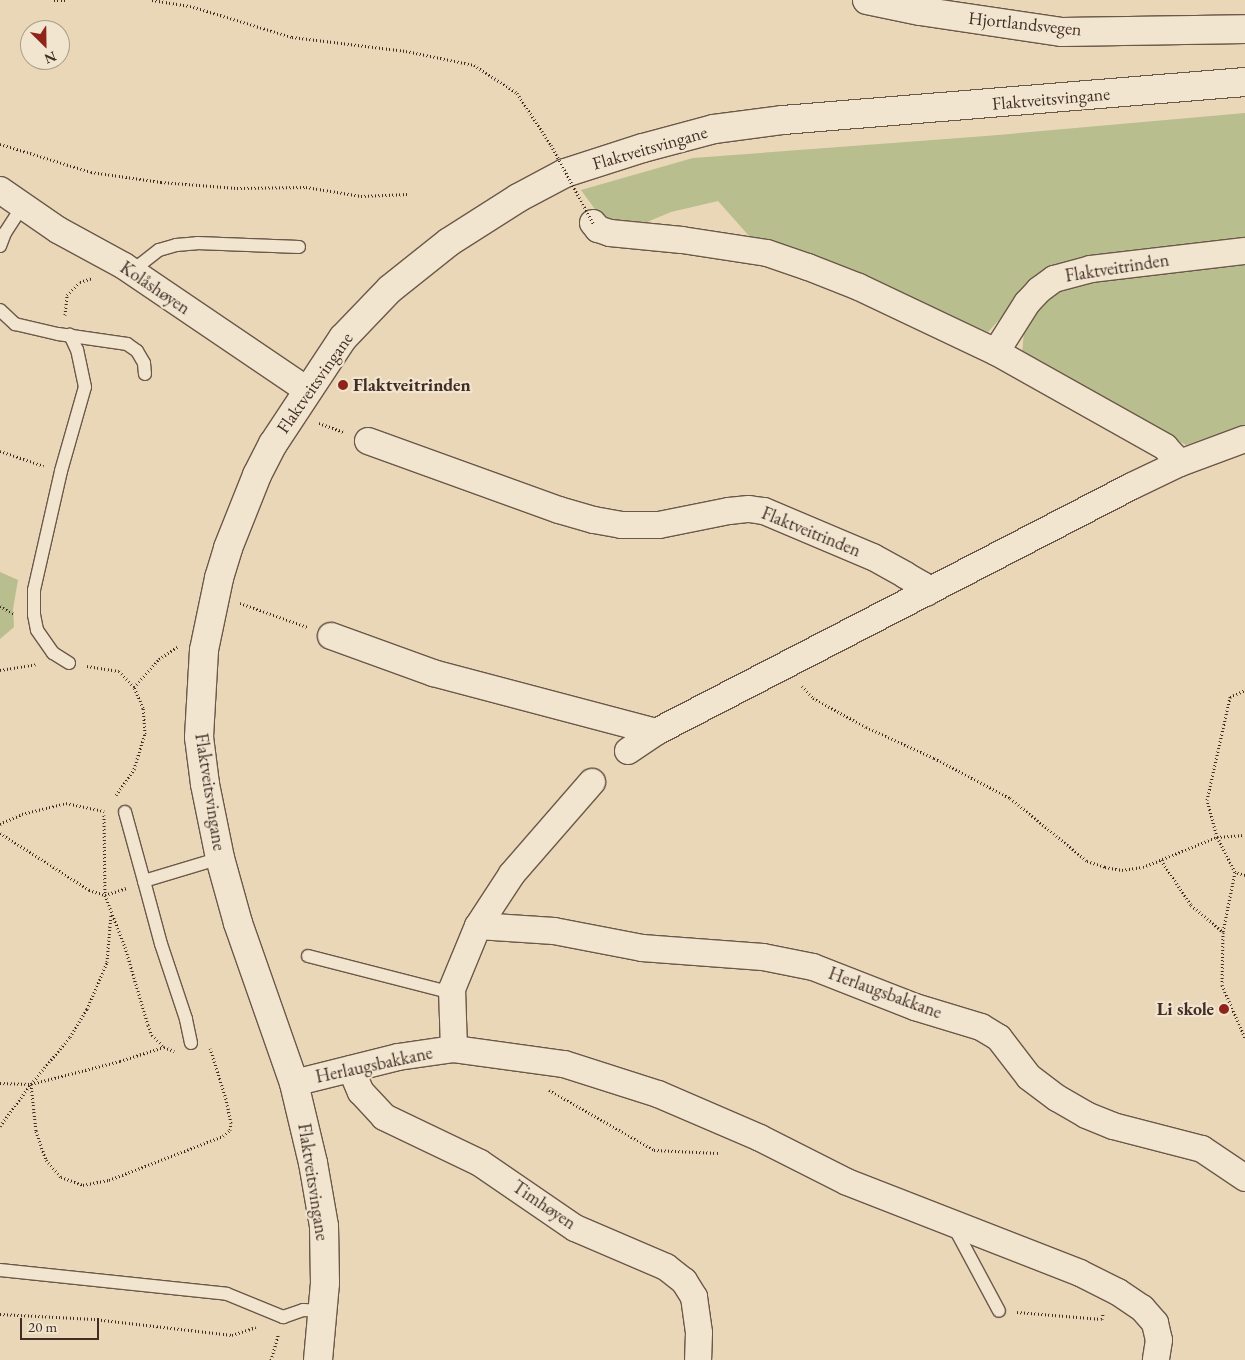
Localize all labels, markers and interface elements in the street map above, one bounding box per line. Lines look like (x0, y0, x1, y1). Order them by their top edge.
street label: Hjortlandsvegen (967, 7, 1083, 41)
north arrow (20, 20, 70, 70)
text: N (42, 47, 59, 68)
street label: Flaktveitsvingane (991, 83, 1111, 115)
street label: Flaktveitsvingane (590, 121, 710, 175)
street label: Flaktveitrinden (1064, 249, 1170, 287)
street label: Kolåshøyen (116, 257, 194, 319)
street label: Flaktveitsvingane (272, 328, 358, 438)
place label: Flaktveitrinden (353, 374, 471, 396)
marker: Flaktveitrinden (337, 379, 349, 391)
street label: Flaktveitrinden (758, 502, 864, 562)
street label: Flaktveitsvingane (190, 732, 230, 852)
street label: Herlaugsbakkane (825, 963, 945, 1023)
place label: Li skole (1157, 998, 1214, 1020)
marker: Li skole (1218, 1003, 1230, 1015)
street label: Herlaugsbakkane (314, 1042, 434, 1088)
street label: Flaktveitsvingane (293, 1122, 333, 1242)
street label: Timhøyen (508, 1176, 580, 1234)
scale bar (22, 1308, 101, 1340)
text: 20 m (28, 1317, 57, 1336)

